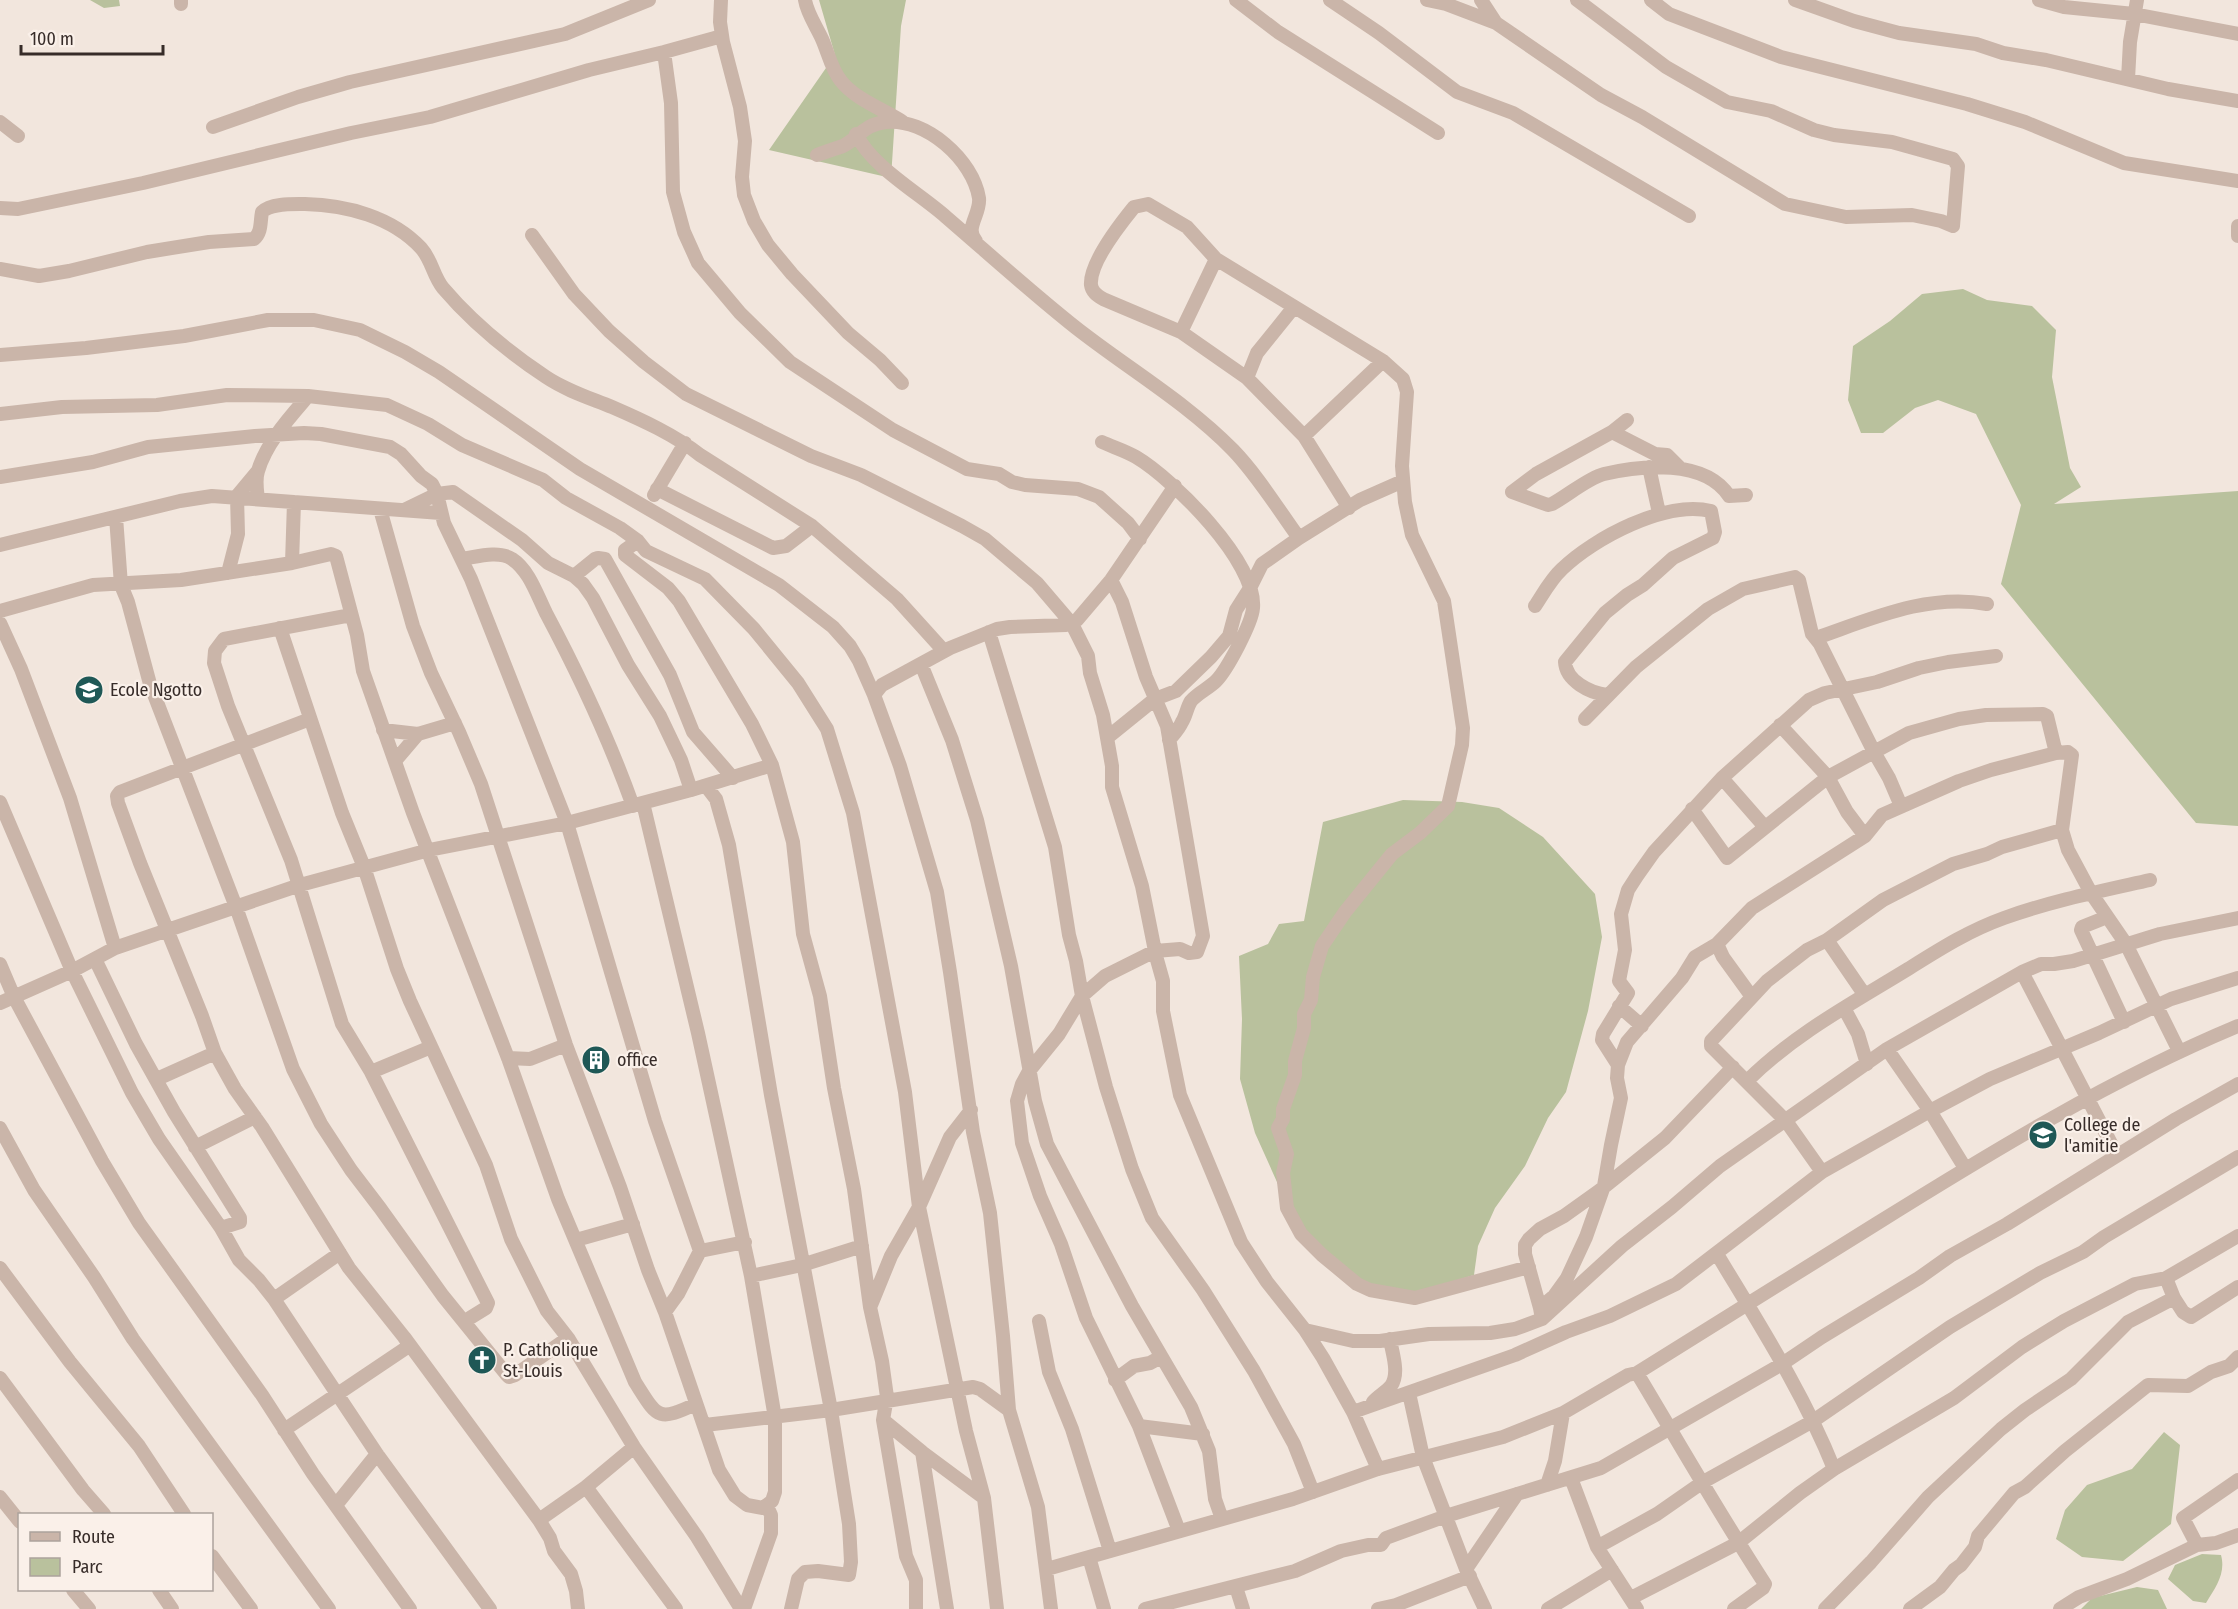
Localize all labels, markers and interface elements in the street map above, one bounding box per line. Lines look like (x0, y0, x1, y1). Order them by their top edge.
scale bar (21, 18, 164, 56)
text: 100 m (30, 28, 74, 50)
school or university icon: Ecole Ngotto (73, 674, 105, 706)
place label: Ecole Ngotto (110, 679, 202, 701)
building icon: office (580, 1044, 612, 1076)
place label: office (617, 1049, 658, 1071)
place label: College de l'amitie (2064, 1114, 2140, 1157)
school or university icon: College de l'amitie (2027, 1119, 2059, 1151)
place label: P. Catholique St-Louis (503, 1339, 598, 1382)
church icon: P. Catholique St-Louis (466, 1344, 498, 1376)
legend (18, 1513, 213, 1591)
text: Route (72, 1526, 115, 1548)
text: Parc (72, 1556, 103, 1578)

